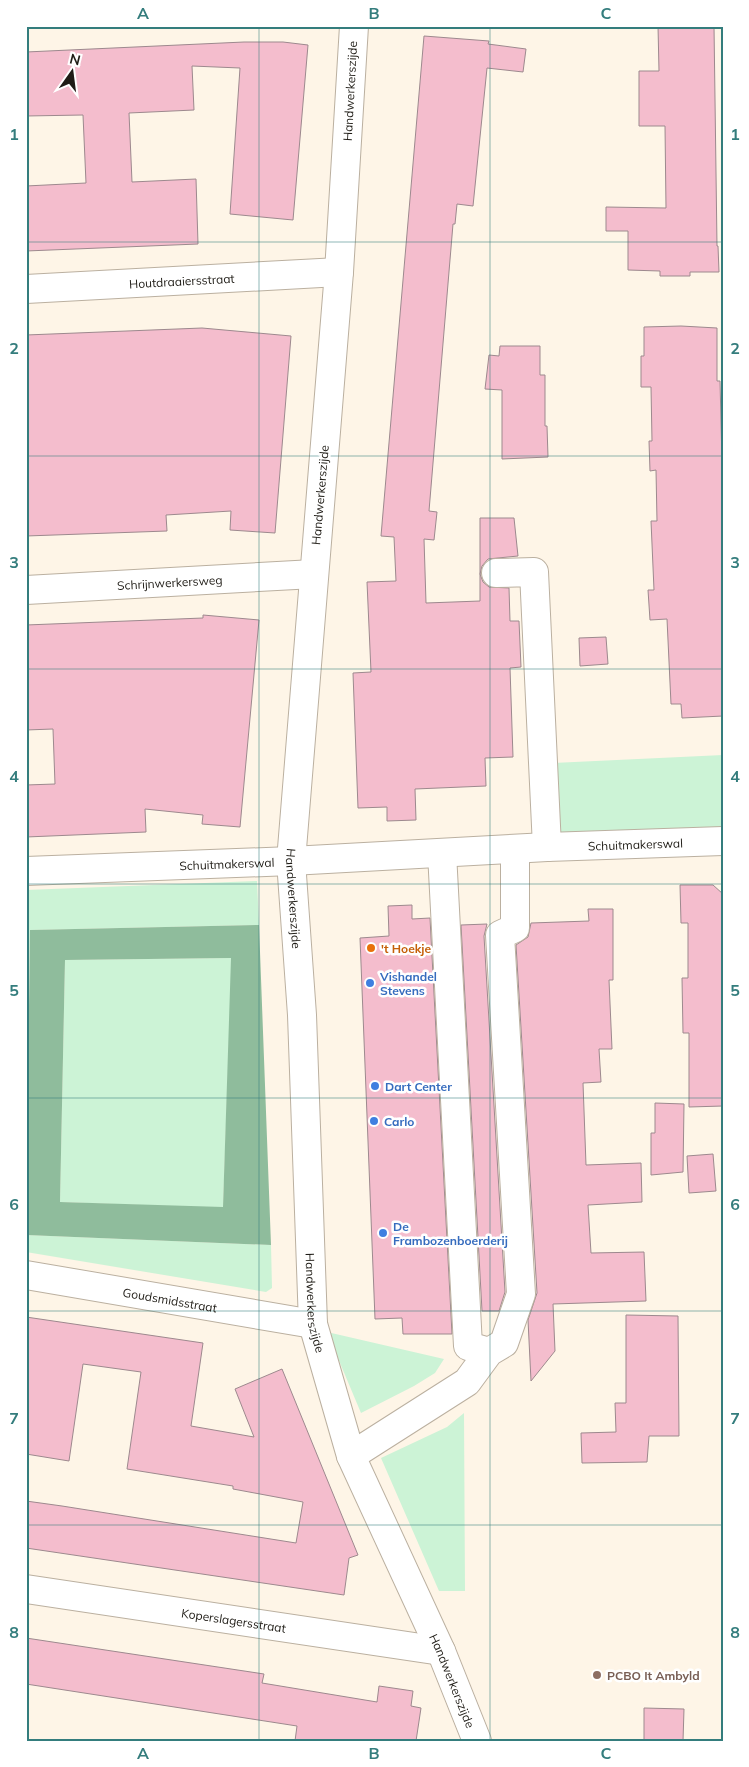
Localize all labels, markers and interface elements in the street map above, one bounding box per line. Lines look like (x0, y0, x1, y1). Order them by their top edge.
text: A (137, 3, 149, 23)
text: B (368, 3, 380, 23)
text: C (601, 3, 612, 23)
street label: Handwerkerszijde (340, 41, 360, 141)
north arrow (48, 48, 98, 98)
text: N (68, 49, 82, 69)
text: 1 (9, 124, 19, 144)
text: 1 (730, 124, 740, 144)
street label: Houtdraaiersstraat (129, 270, 235, 291)
text: 2 (9, 338, 19, 358)
text: 2 (730, 338, 740, 358)
street label: Handwerkerszijde (308, 444, 332, 546)
text: 3 (9, 552, 19, 572)
text: 3 (730, 552, 740, 572)
street label: Schrijnwerkersweg (117, 572, 223, 592)
text: 4 (9, 766, 19, 786)
text: 4 (730, 766, 740, 786)
street label: Schuitmakerswal (587, 835, 683, 853)
street label: Handwerkerszijde (283, 848, 305, 949)
street label: Schuitmakerswal (179, 854, 275, 873)
place label: 't Hoekje (381, 941, 431, 956)
marker: 't Hoekje (365, 942, 377, 954)
place label: Vishandel Stevens (379, 969, 437, 998)
marker: Vishandel Stevens (364, 977, 376, 989)
text: 5 (9, 980, 19, 1000)
text: 5 (730, 980, 740, 1000)
place label: Dart Center (385, 1079, 452, 1094)
marker: Dart Center (369, 1080, 381, 1092)
place label: Carlo (384, 1114, 414, 1129)
marker: Carlo (368, 1115, 380, 1127)
text: 6 (9, 1194, 19, 1214)
text: 6 (730, 1194, 740, 1214)
place label: De Frambozenboerderij (393, 1219, 508, 1248)
marker: De Frambozenboerderij (377, 1227, 389, 1239)
street label: Handwerkerszijde (303, 1253, 328, 1354)
street label: Goudsmidsstraat (122, 1284, 218, 1315)
text: 7 (9, 1408, 19, 1428)
text: 7 (730, 1408, 740, 1428)
street label: Koperslagersstraat (180, 1605, 287, 1635)
text: 8 (9, 1622, 19, 1642)
text: 8 (730, 1622, 740, 1642)
street label: Handwerkerszijde (427, 1631, 478, 1730)
place label: PCBO It Ambyld (607, 1668, 700, 1683)
marker: PCBO It Ambyld (591, 1669, 603, 1681)
text: A (137, 1743, 149, 1763)
text: B (368, 1743, 380, 1763)
text: C (601, 1743, 612, 1763)

